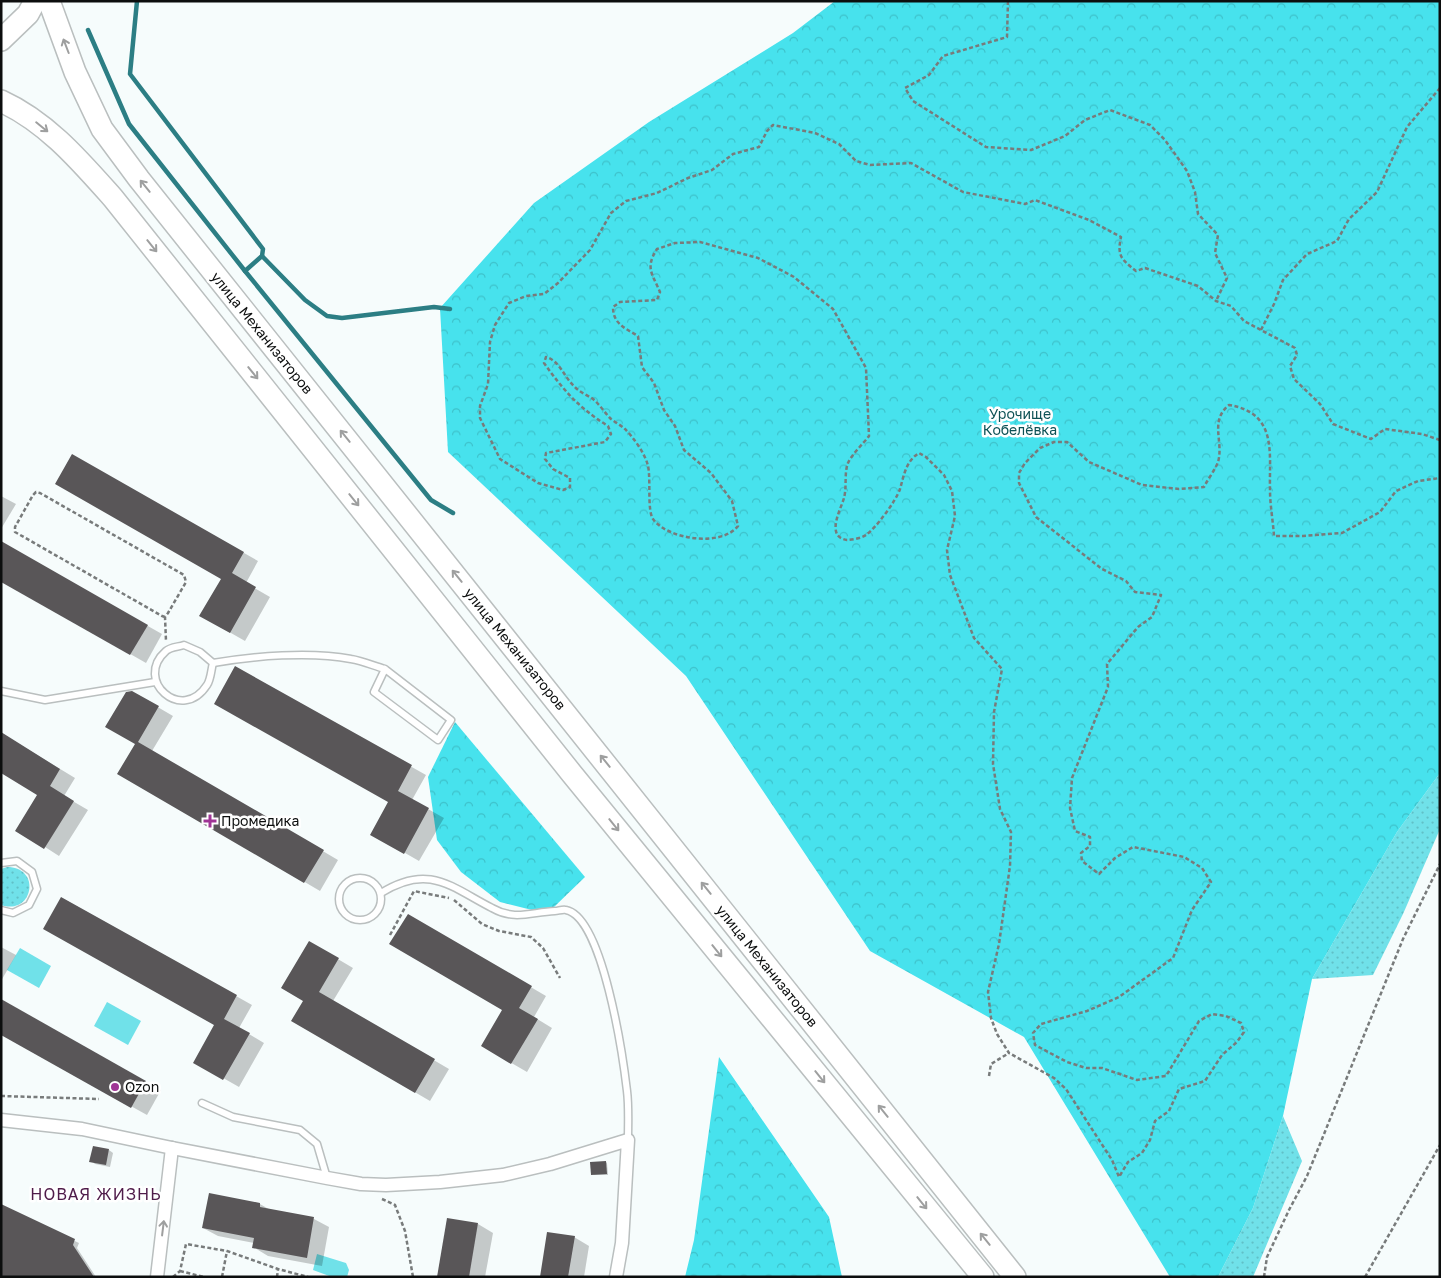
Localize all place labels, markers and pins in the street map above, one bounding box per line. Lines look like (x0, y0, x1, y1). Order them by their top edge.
place label: Промедика (221, 812, 299, 829)
marker: Промедика (203, 814, 217, 828)
place label: Ozon (125, 1078, 159, 1095)
marker: Ozon (109, 1081, 121, 1093)

